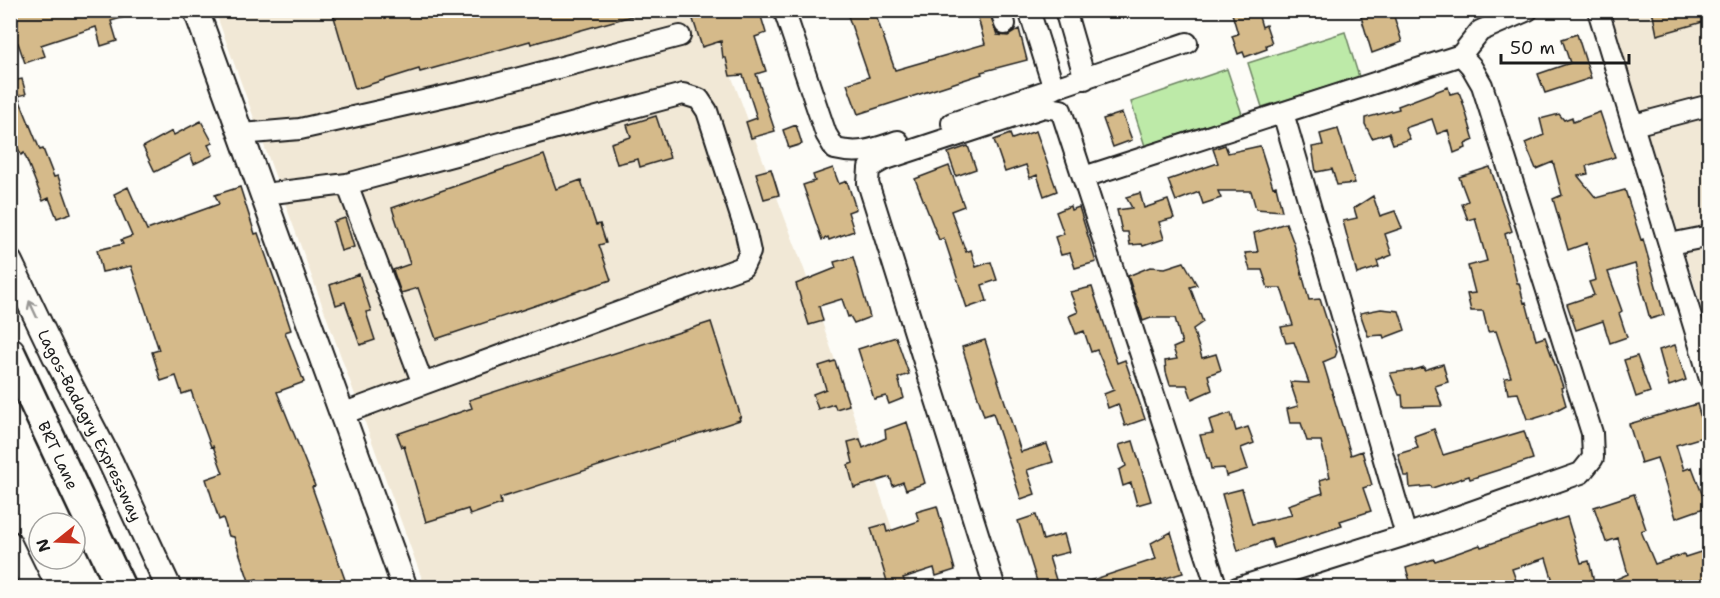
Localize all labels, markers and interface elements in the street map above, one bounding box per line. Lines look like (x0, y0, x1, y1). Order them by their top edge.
scale bar (1501, 27, 1628, 65)
text: 50 m (1510, 36, 1555, 60)
one-way arrow (26, 300, 38, 318)
street label: Lagos-Badagry Expressway (33, 326, 147, 525)
street label: BRT Lane (33, 418, 83, 493)
north arrow (27, 511, 87, 571)
text: N (31, 536, 55, 555)

